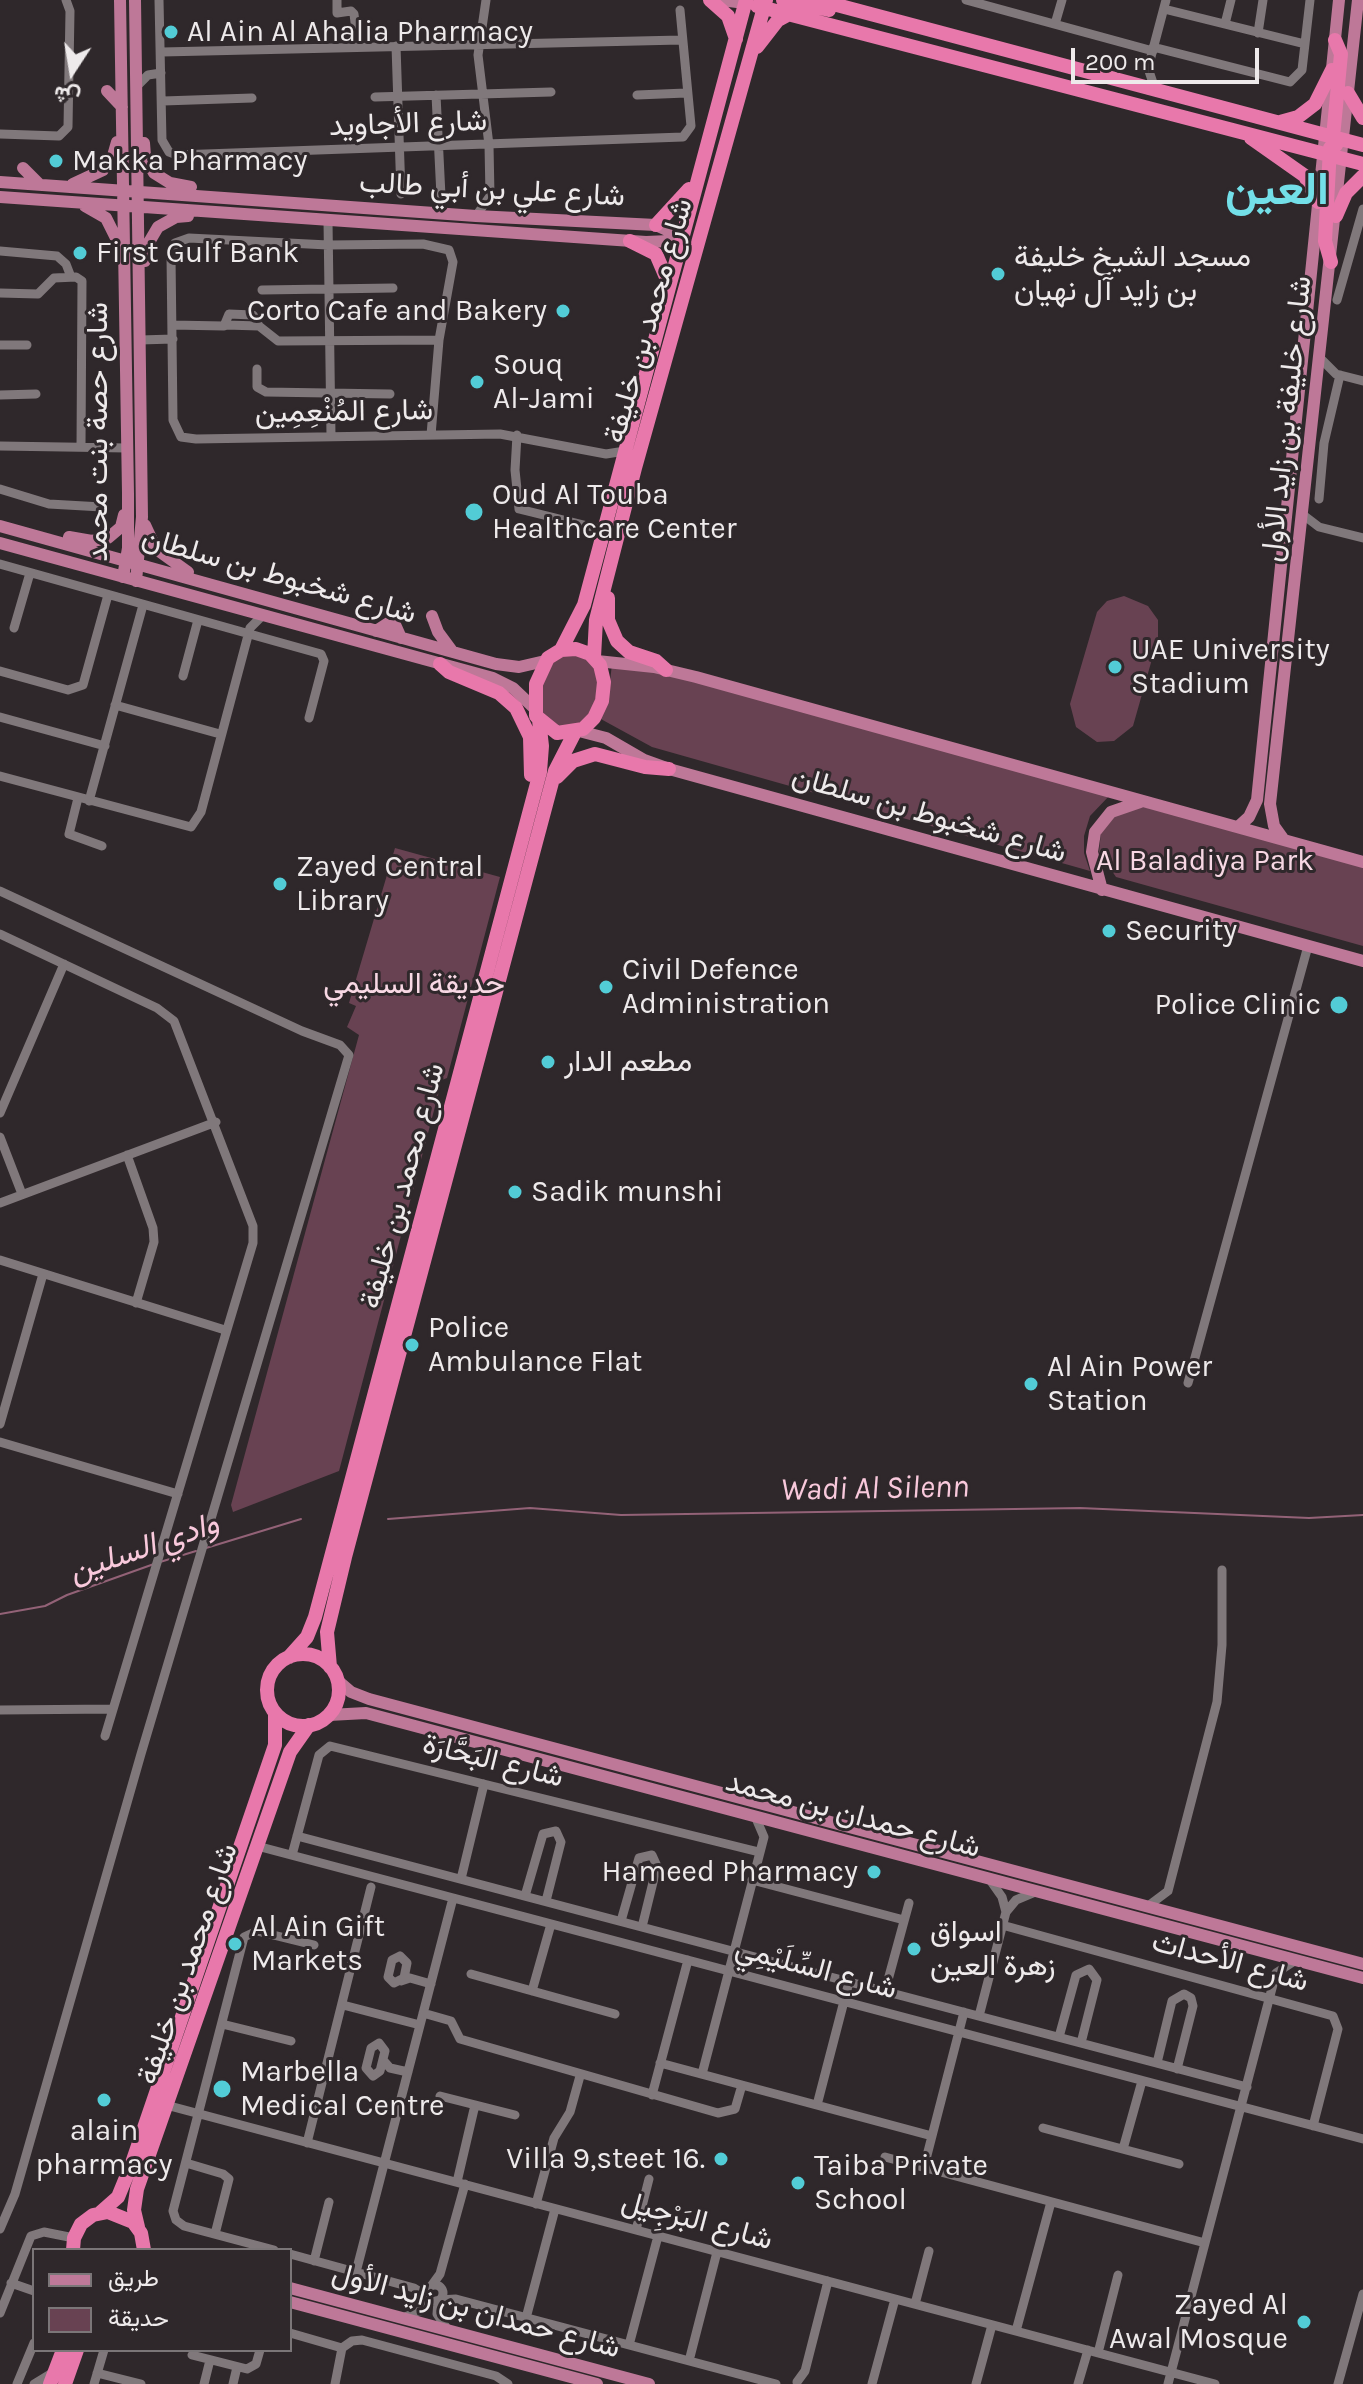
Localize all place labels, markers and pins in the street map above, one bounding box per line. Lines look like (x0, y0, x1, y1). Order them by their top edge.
place label: Al Ain Al Ahalia Pharmacy (187, 14, 533, 50)
marker: Al Ain Al Ahalia Pharmacy (162, 23, 180, 41)
place label: Makka Pharmacy (72, 143, 307, 179)
marker: Makka Pharmacy (47, 152, 65, 170)
place label: First Gulf Bank (96, 235, 299, 271)
place label: مسجد الشيخ خليفة بن زايد آل نهيان (1014, 239, 1251, 310)
marker: First Gulf Bank (71, 244, 89, 262)
marker: مسجد الشيخ خليفة بن زايد آل نهيان (989, 265, 1007, 283)
place label: Corto Cafe and Bakery (247, 293, 547, 329)
marker: Corto Cafe and Bakery (554, 302, 572, 320)
place label: Souq Al-Jami (493, 347, 595, 418)
marker: Souq Al-Jami (468, 373, 486, 391)
place label: Oud Al Touba Healthcare Center (492, 477, 737, 548)
marker: Oud Al Touba Healthcare Center (463, 501, 485, 523)
place label: UAE University Stadium (1131, 632, 1330, 702)
marker: UAE University Stadium (1106, 658, 1124, 676)
place label: Zayed Central Library (296, 849, 483, 920)
marker: Zayed Central Library (271, 875, 289, 893)
place label: Security (1125, 913, 1237, 949)
marker: Security (1100, 922, 1118, 940)
place label: Civil Defence Administration (622, 952, 830, 1022)
marker: Civil Defence Administration (597, 978, 615, 996)
place label: Police Clinic (1154, 987, 1321, 1023)
marker: Police Clinic (1328, 994, 1350, 1016)
place label: مطعم الدار (564, 1044, 692, 1080)
marker: مطعم الدار (539, 1053, 557, 1071)
place label: Sadik munshi (531, 1174, 724, 1210)
marker: Sadik munshi (506, 1183, 524, 1201)
place label: Police Ambulance Flat (428, 1310, 642, 1380)
marker: Police Ambulance Flat (403, 1336, 421, 1354)
place label: Al Ain Power Station (1047, 1349, 1212, 1420)
marker: Al Ain Power Station (1022, 1375, 1040, 1393)
place label: Hameed Pharmacy (602, 1854, 858, 1890)
marker: Hameed Pharmacy (865, 1863, 883, 1881)
place label: Al Ain Gift Markets (251, 1909, 385, 1980)
place label: اسواق زهرة العين (930, 1914, 1055, 1984)
marker: Al Ain Gift Markets (226, 1935, 244, 1953)
marker: اسواق زهرة العين (905, 1940, 923, 1958)
place label: Marbella Medical Centre (240, 2054, 444, 2124)
marker: Marbella Medical Centre (211, 2078, 233, 2100)
marker: alain pharmacy (95, 2091, 113, 2109)
place label: alain pharmacy (35, 2113, 173, 2184)
place label: Villa 9,steet 16. (506, 2141, 705, 2177)
place label: Taiba Private School (814, 2148, 988, 2218)
marker: Villa 9,steet 16. (712, 2150, 730, 2168)
marker: Taiba Private School (789, 2174, 807, 2192)
place label: Zayed Al Awal Mosque (1109, 2287, 1288, 2358)
marker: Zayed Al Awal Mosque (1295, 2313, 1313, 2331)

